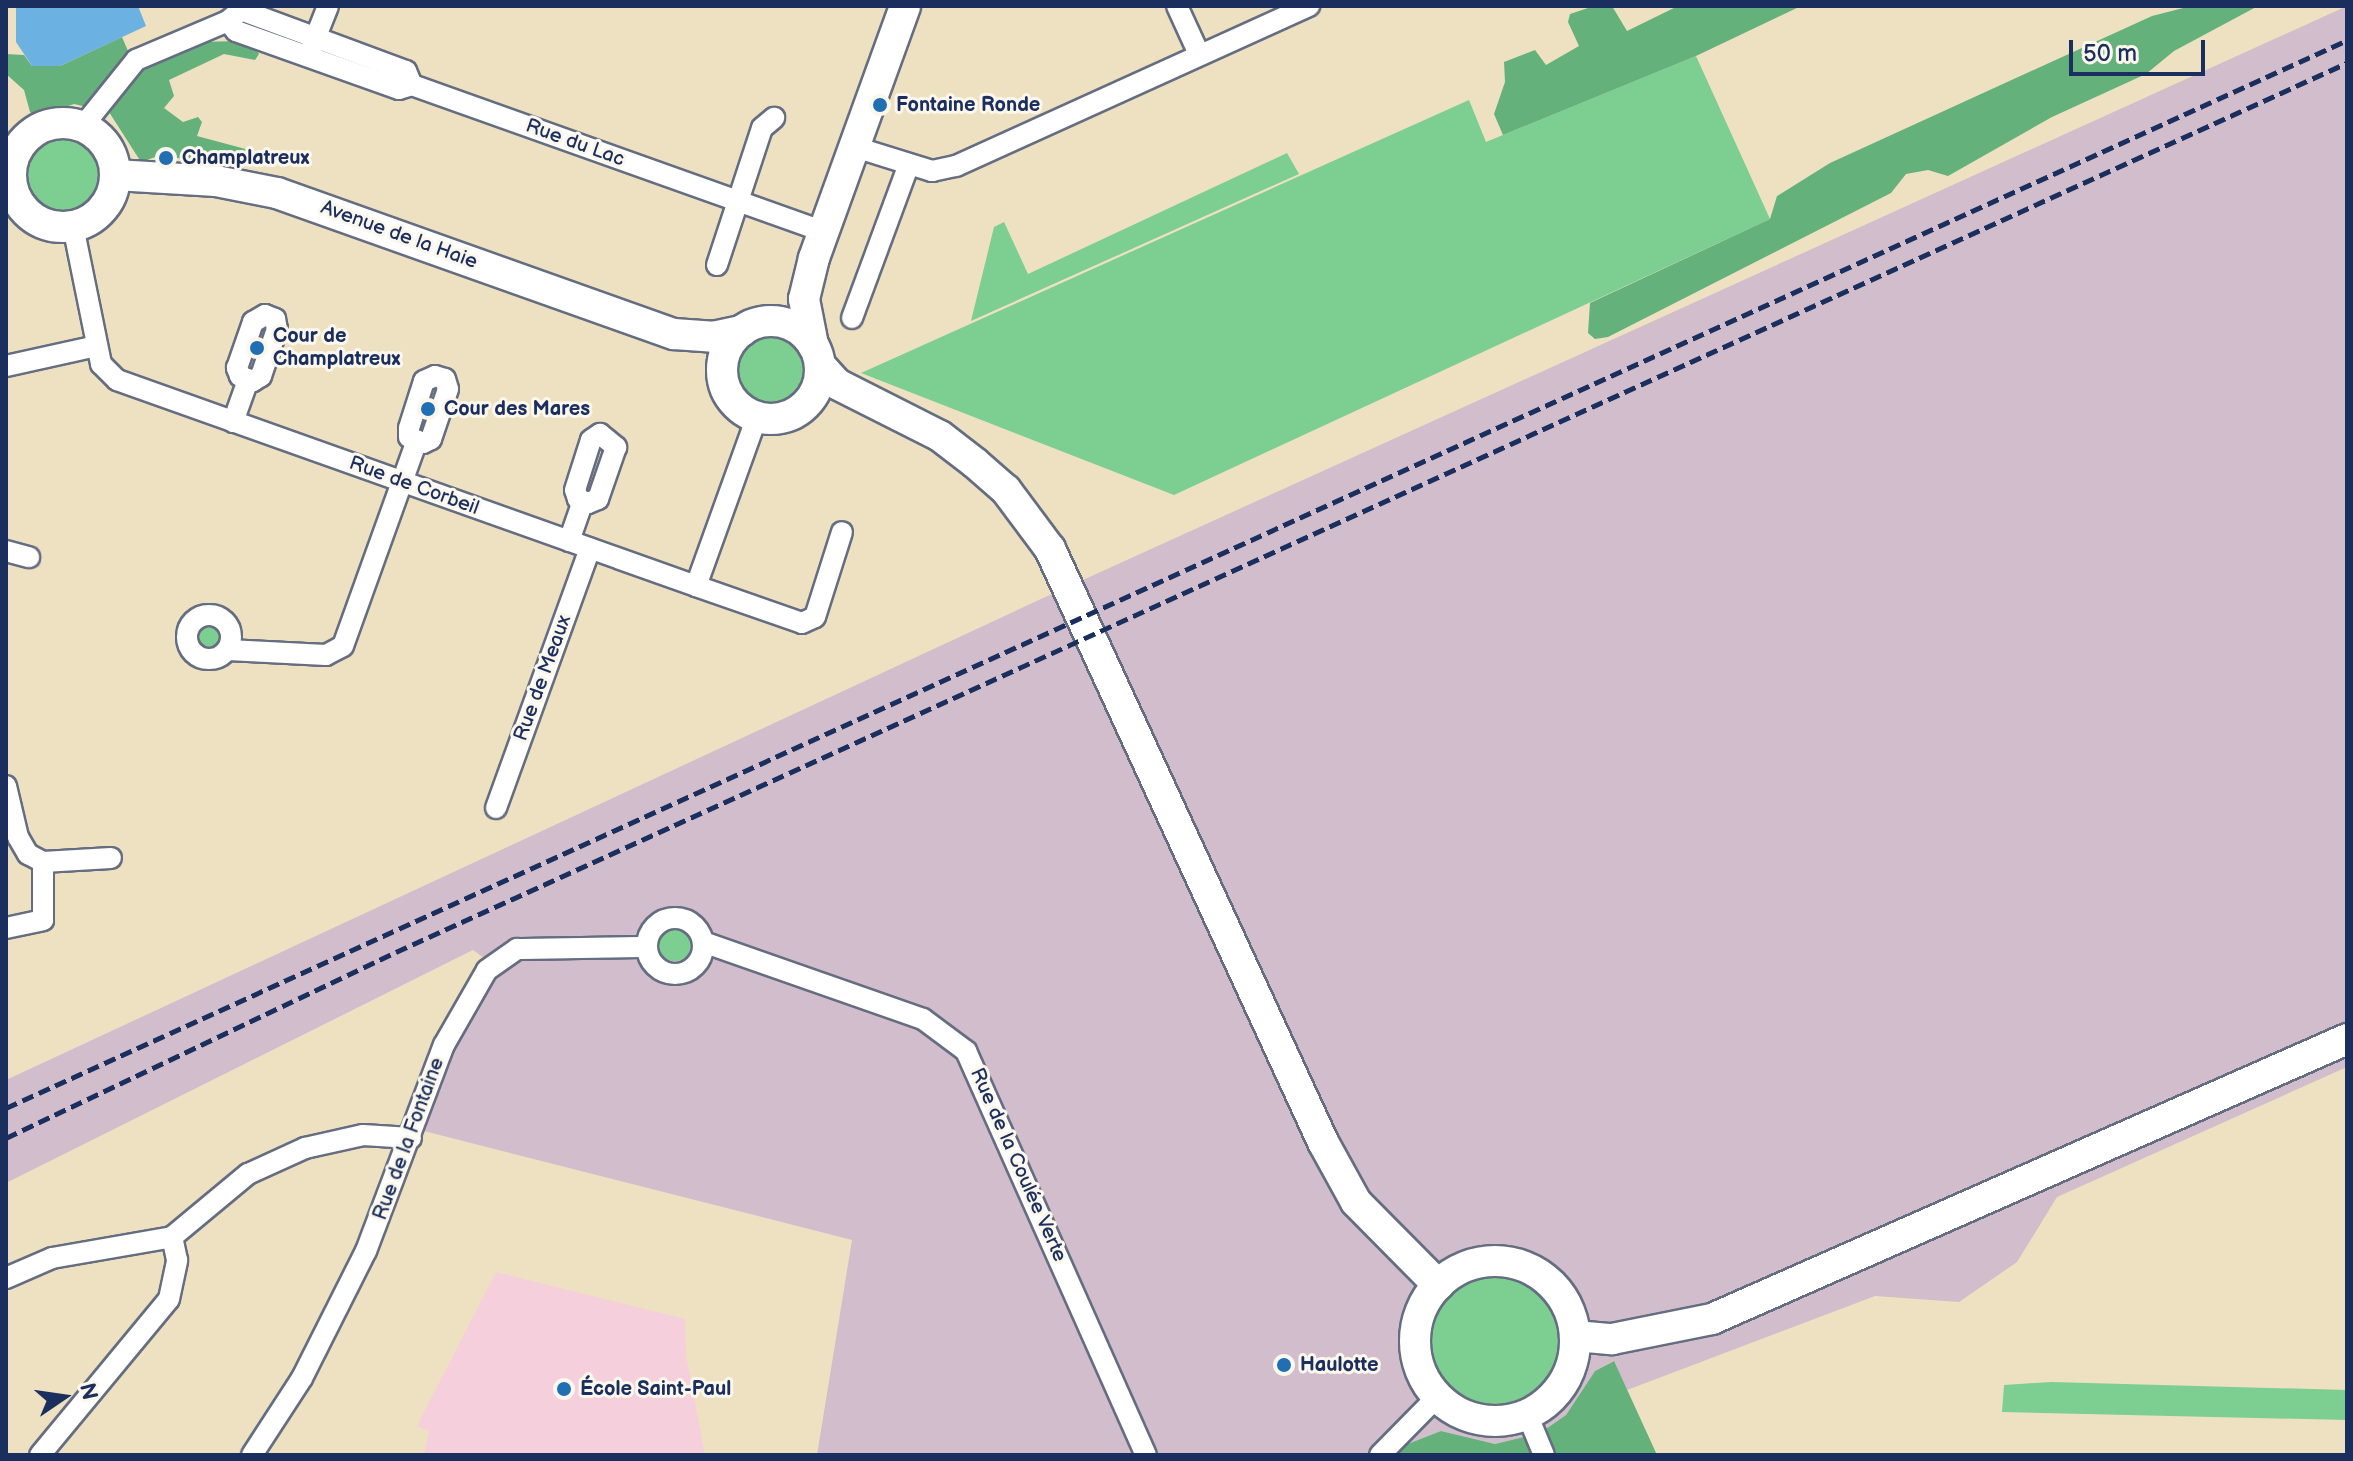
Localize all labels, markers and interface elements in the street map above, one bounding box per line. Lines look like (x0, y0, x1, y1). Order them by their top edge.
scale bar (2073, 24, 2209, 74)
text: 50 m (2083, 39, 2137, 68)
place label: Fontaine Ronde (896, 93, 1040, 117)
marker: Fontaine Ronde (871, 96, 889, 114)
street label: Rue du Lac (522, 114, 628, 172)
place label: Champlatreux (182, 146, 309, 170)
marker: Champlatreux (157, 149, 175, 167)
street label: Avenue de la Haie (317, 196, 481, 274)
place label: Cour de Champlatreux (273, 324, 400, 371)
marker: Cour de Champlatreux (248, 339, 266, 357)
place label: Cour des Mares (444, 397, 590, 421)
marker: Cour des Mares (419, 400, 437, 418)
street label: Rue de Corbeil (346, 451, 482, 521)
street label: Rue de Meaux (509, 612, 577, 744)
street label: Rue de la Fontaine (368, 1055, 450, 1223)
street label: Rue de la Coulée Verte (964, 1064, 1072, 1266)
place label: Haulotte (1300, 1353, 1378, 1377)
marker: Haulotte (1275, 1356, 1293, 1374)
north arrow (24, 1357, 104, 1437)
place label: École Saint-Paul (580, 1377, 731, 1401)
text: N (73, 1380, 103, 1403)
marker: École Saint-Paul (555, 1380, 573, 1398)

